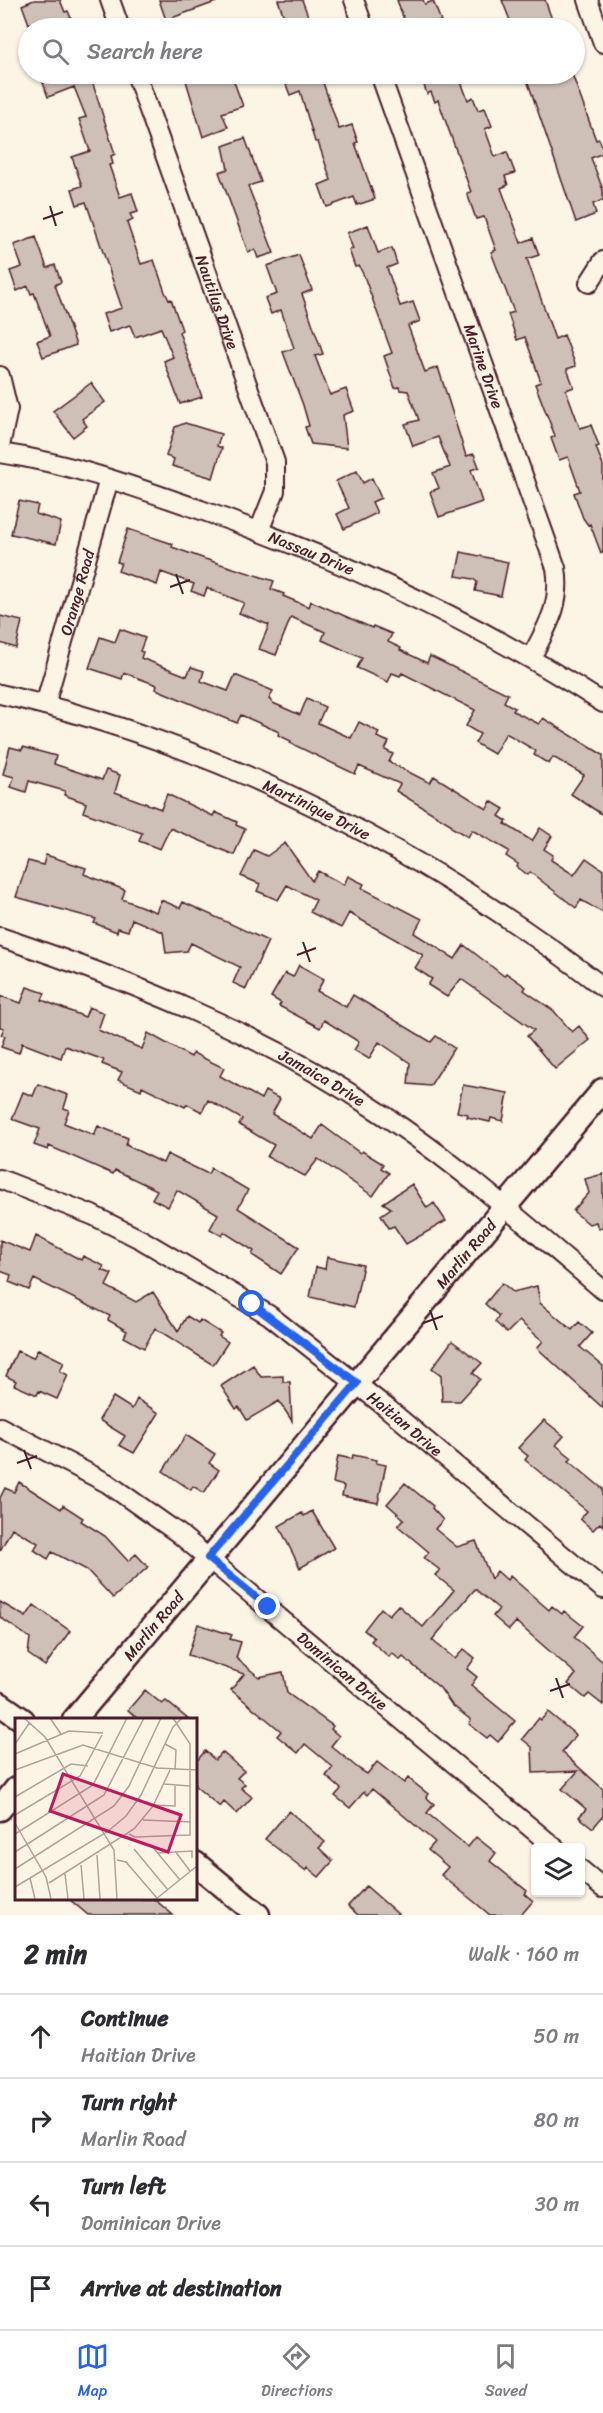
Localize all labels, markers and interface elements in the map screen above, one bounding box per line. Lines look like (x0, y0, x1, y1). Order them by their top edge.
search box (18, 18, 585, 84)
text: Search here (87, 32, 203, 71)
icon: search (39, 35, 72, 68)
street label: Nautilus Drive (187, 250, 248, 353)
street label: Marine Drive (455, 319, 513, 413)
street label: Nassau Drive (264, 522, 360, 583)
street label: Orange Road (51, 545, 103, 639)
street label: Martinique Drive (258, 770, 376, 848)
street label: Jamaica Drive (273, 1040, 371, 1114)
street label: Marlin Road (428, 1211, 505, 1295)
route start (238, 1290, 264, 1316)
street label: Haitian Drive (360, 1383, 450, 1464)
street label: Marlin Road (115, 1583, 192, 1667)
route end (254, 1593, 280, 1619)
street label: Dominican Drive (290, 1623, 395, 1718)
inset map (15, 1718, 196, 1900)
map controls (531, 1843, 585, 1897)
button: layers (531, 1843, 585, 1897)
text: 2 min (24, 1931, 87, 1977)
text: Walk · 160 m (468, 1937, 579, 1972)
text: Continue (81, 1999, 169, 2038)
text: 50 m (534, 2019, 579, 2054)
icon: ahead (24, 2020, 57, 2053)
text: Haitian Drive (81, 2038, 196, 2073)
text: Turn right (81, 2083, 176, 2122)
text: 80 m (534, 2103, 579, 2138)
icon: right (24, 2104, 57, 2137)
text: Marlin Road (81, 2122, 185, 2157)
text: Turn left (81, 2167, 166, 2206)
text: 30 m (535, 2187, 579, 2222)
icon: left (24, 2188, 57, 2221)
text: Dominican Drive (81, 2206, 221, 2241)
text: Arrive at destination (81, 2269, 282, 2308)
icon: arrive (24, 2272, 57, 2305)
tab: Map (76, 2340, 109, 2405)
tab: Directions (261, 2340, 333, 2405)
tab: Saved (485, 2340, 527, 2405)

